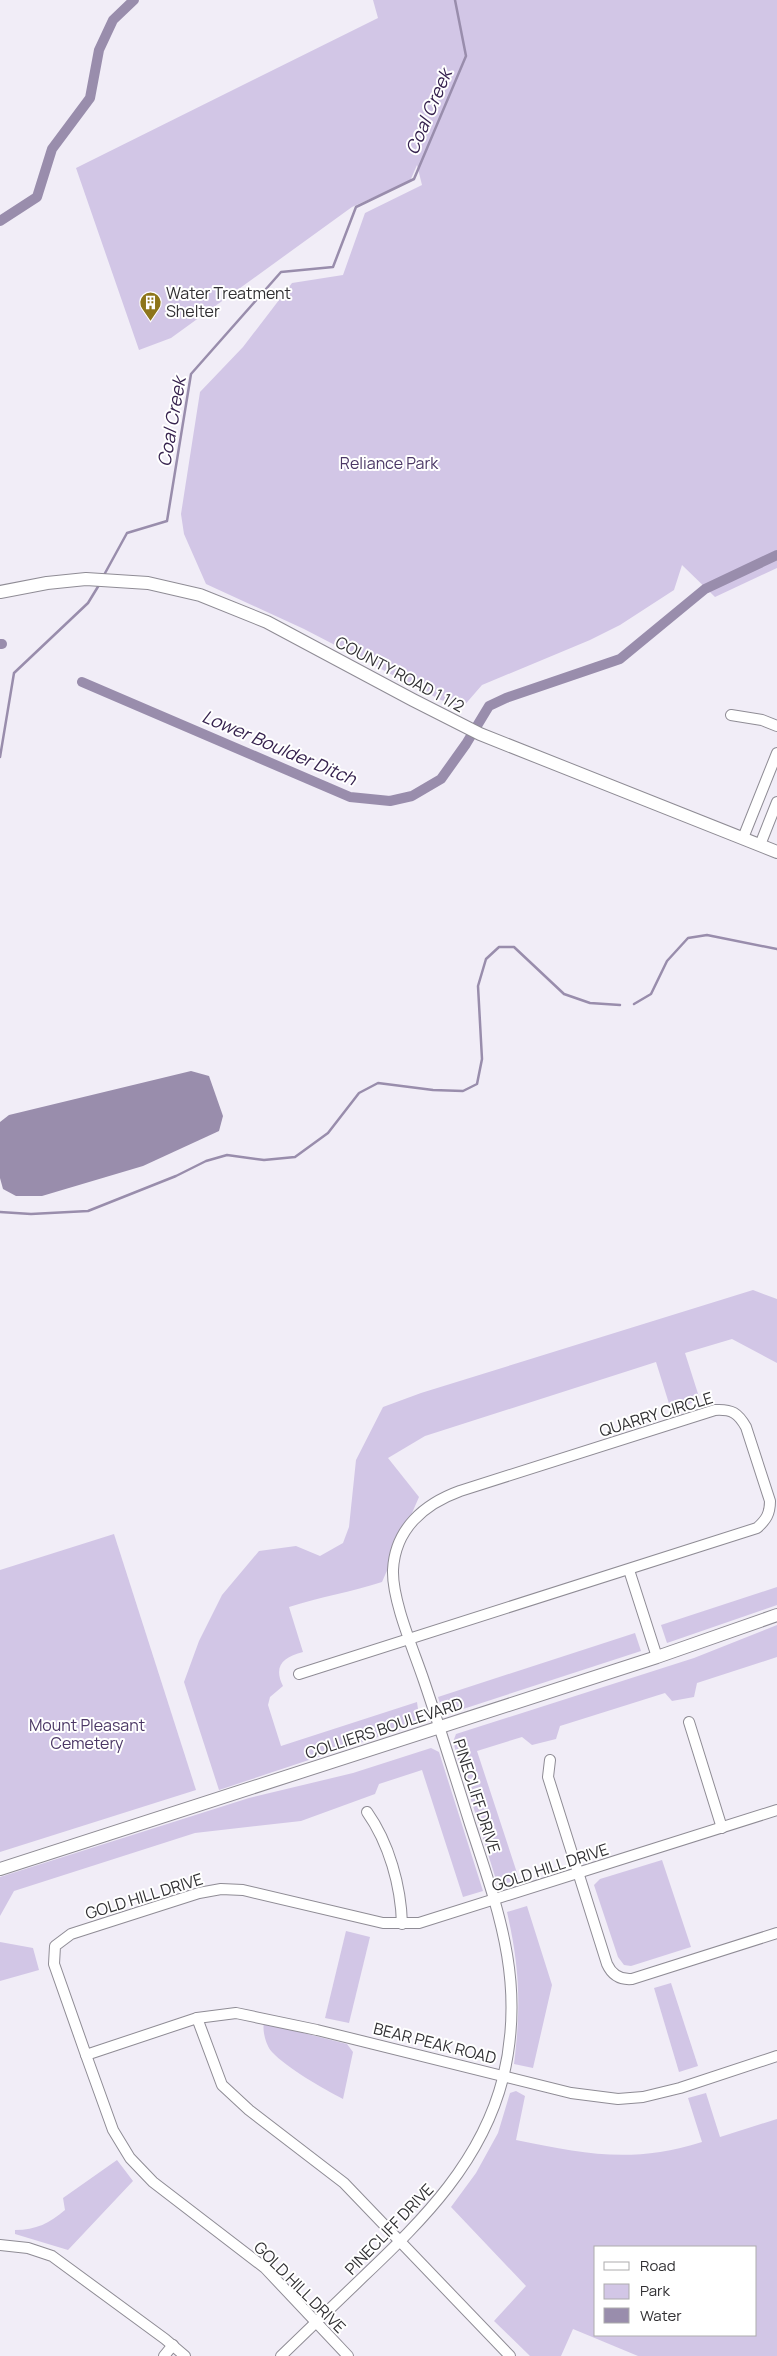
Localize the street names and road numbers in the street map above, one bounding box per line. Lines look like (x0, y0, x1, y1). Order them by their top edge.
street label: COUNTY ROAD 1 1/2 (332, 631, 468, 717)
street label: QUARRY CIRCLE (596, 1386, 716, 1442)
street label: COLLIERS BOULEVARD (302, 1692, 466, 1764)
street label: PINECLIFF DRIVE (448, 1736, 506, 1856)
street label: GOLD HILL DRIVE (489, 1838, 611, 1896)
street label: GOLD HILL DRIVE (83, 1868, 205, 1924)
street label: BEAR PEAK ROAD (371, 2017, 499, 2069)
street label: PINECLIFF DRIVE (340, 2179, 438, 2279)
street label: GOLD HILL DRIVE (249, 2236, 351, 2338)

